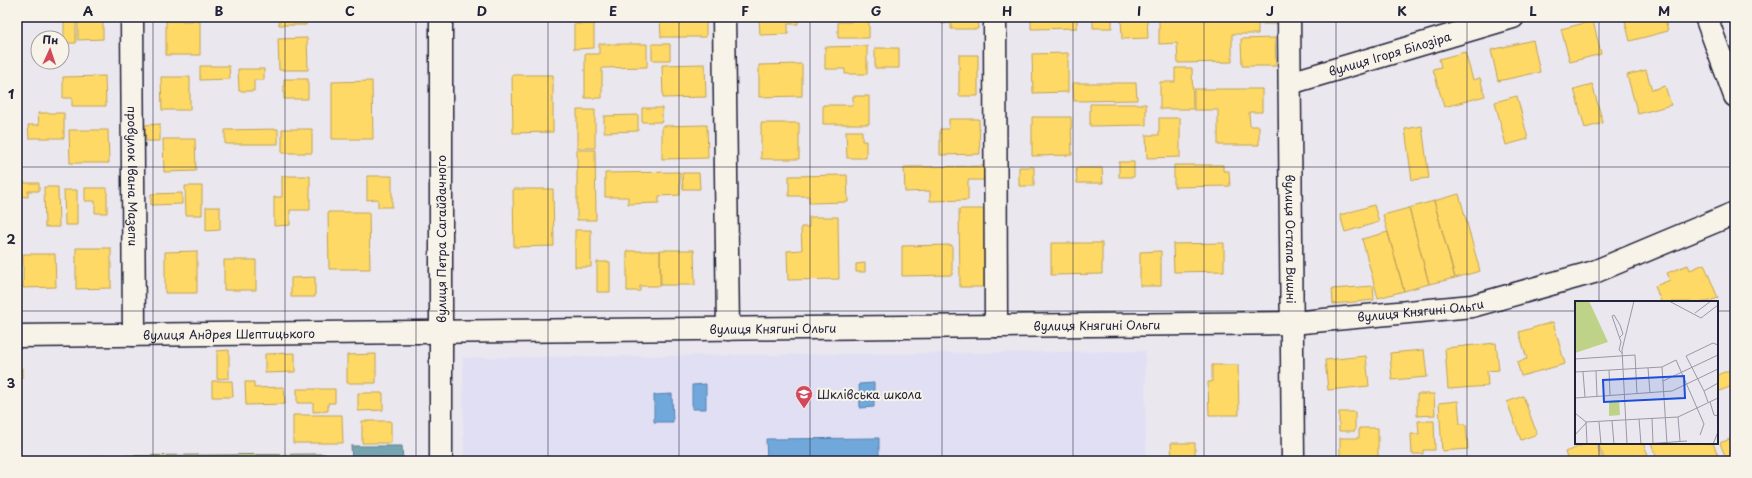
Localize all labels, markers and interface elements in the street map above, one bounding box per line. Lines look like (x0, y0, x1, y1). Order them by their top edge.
text: A (83, 1, 93, 20)
text: B (215, 1, 224, 20)
text: C (345, 1, 355, 20)
text: D (477, 1, 487, 20)
text: E (609, 1, 617, 20)
text: F (741, 1, 749, 20)
text: G (871, 1, 881, 20)
text: H (1002, 1, 1012, 20)
text: I (1137, 1, 1141, 20)
text: J (1266, 1, 1274, 20)
text: K (1397, 1, 1407, 20)
text: L (1529, 1, 1537, 20)
text: M (1658, 1, 1670, 20)
street label: вулиця Ігоря Білозіра (1326, 27, 1454, 80)
north arrow (30, 30, 70, 70)
text: Пн (42, 31, 59, 48)
text: 1 (8, 84, 14, 103)
street label: провулок Івана Мазепи (124, 106, 142, 246)
street label: вулиця Петра Сагайдачного (432, 155, 450, 323)
street label: вулиця Остапа Вишні (1281, 174, 1301, 304)
text: 2 (6, 229, 16, 248)
street label: вулиця Княгині Ольги (1356, 294, 1486, 326)
inset map (1575, 301, 1718, 444)
street label: вулиця Княгині Ольги (1033, 315, 1160, 335)
street label: вулиця Княгині Ольги (709, 319, 836, 338)
street label: вулиця Андрея Шептицького (143, 324, 315, 344)
text: 3 (7, 373, 16, 392)
school or university icon: Шклівська школа (794, 384, 814, 409)
place label: Шклівська школа (817, 385, 922, 403)

